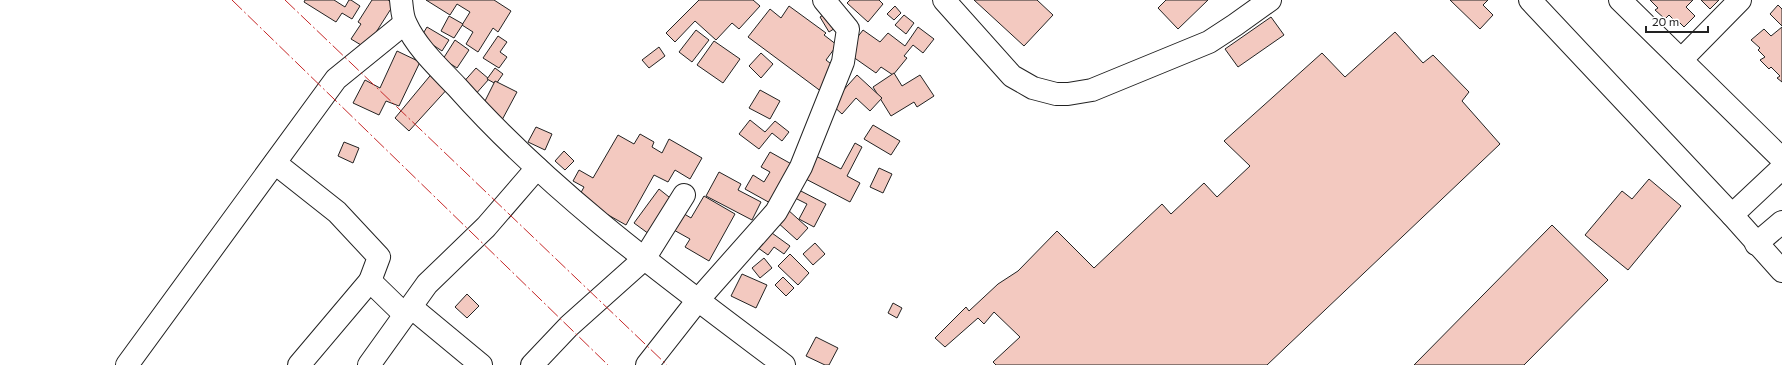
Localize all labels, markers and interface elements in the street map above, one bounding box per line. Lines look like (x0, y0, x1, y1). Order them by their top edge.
scale bar (1646, 8, 1708, 34)
text: 20 m (1652, 14, 1679, 28)

